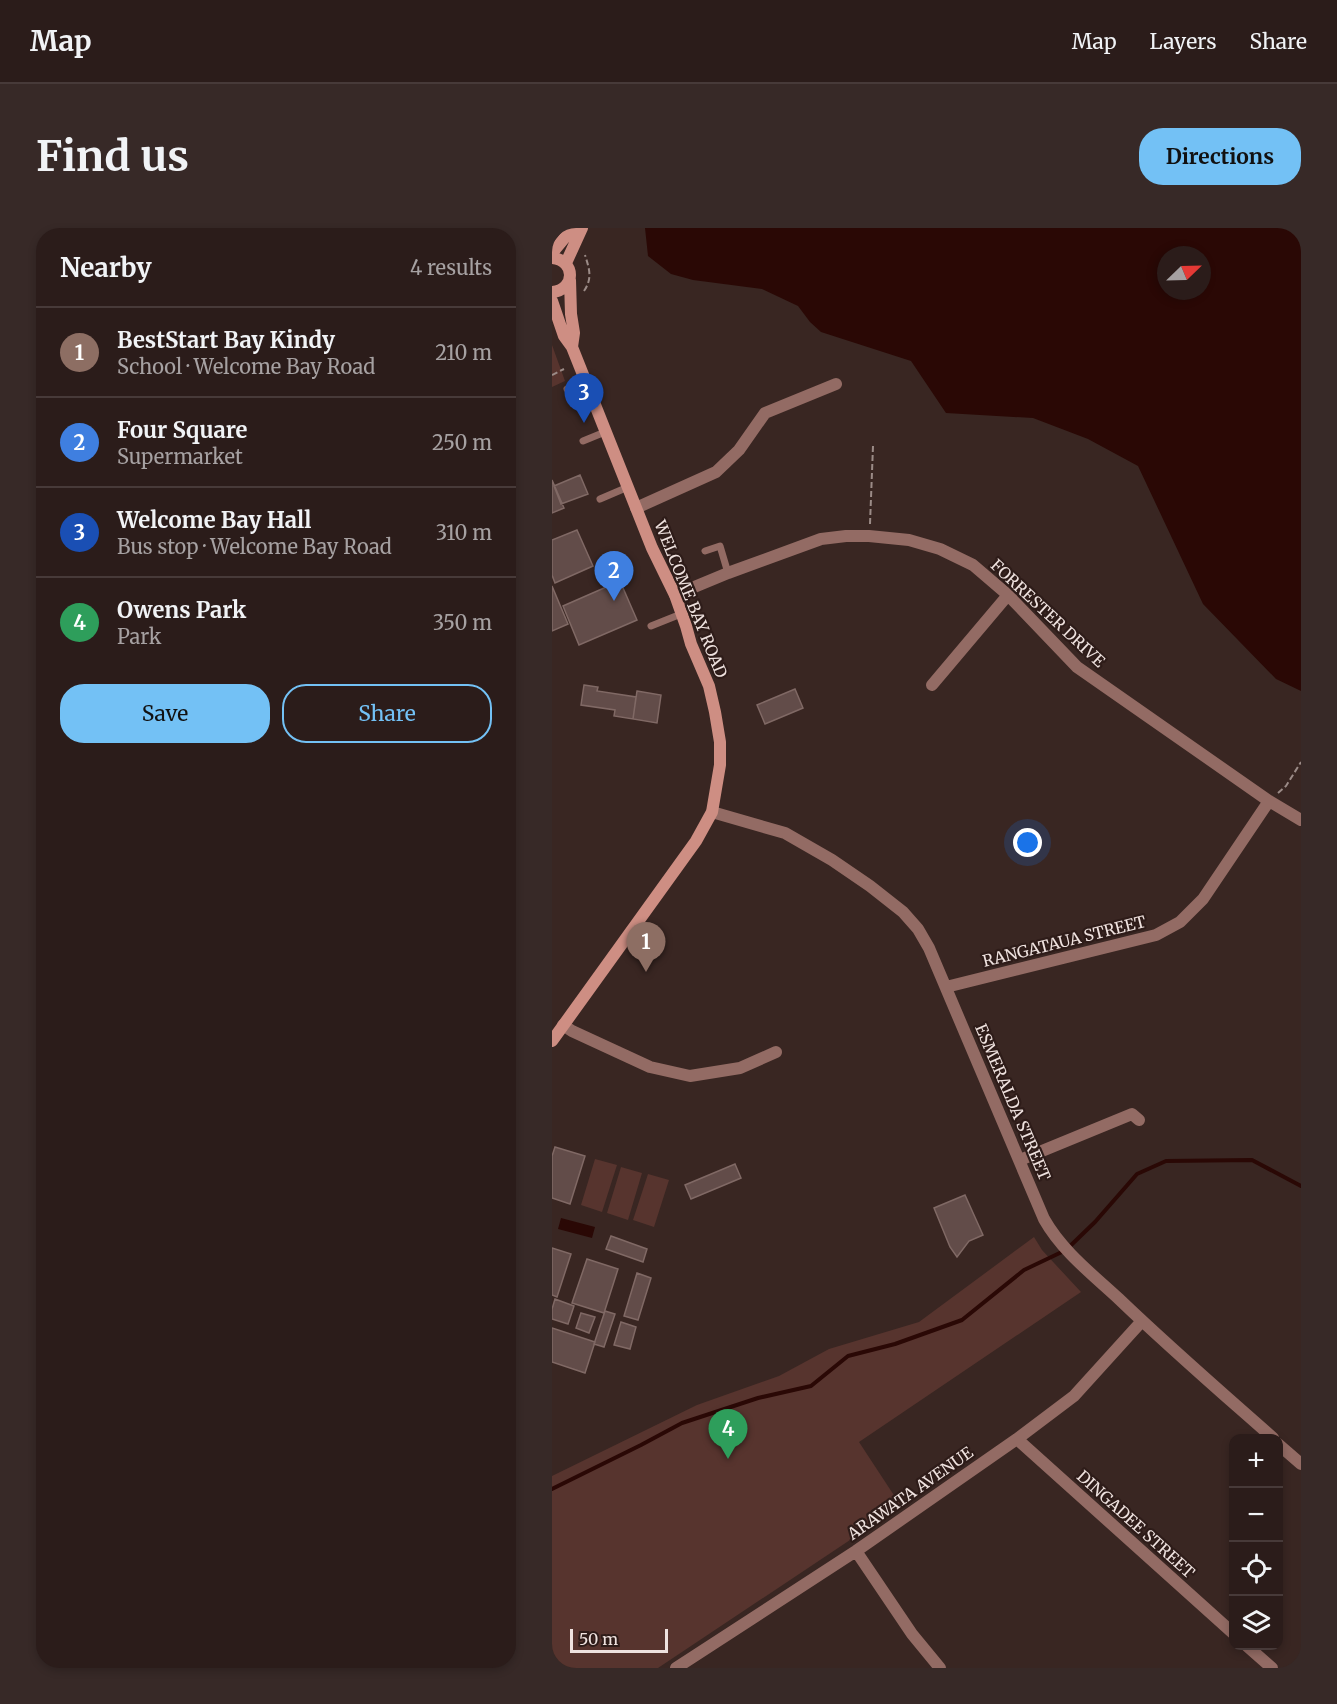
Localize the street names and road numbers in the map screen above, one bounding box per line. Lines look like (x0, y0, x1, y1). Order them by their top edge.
street label: WELCOME BAY ROAD (650, 516, 732, 681)
street label: FORRESTER DRIVE (987, 555, 1110, 672)
street label: RANGATAUA STREET (980, 911, 1148, 971)
street label: ESMERALDA STREET (971, 1021, 1055, 1183)
street label: ARAWATA AVENUE (843, 1442, 977, 1544)
street label: DINGADEE STREET (1073, 1466, 1199, 1582)

